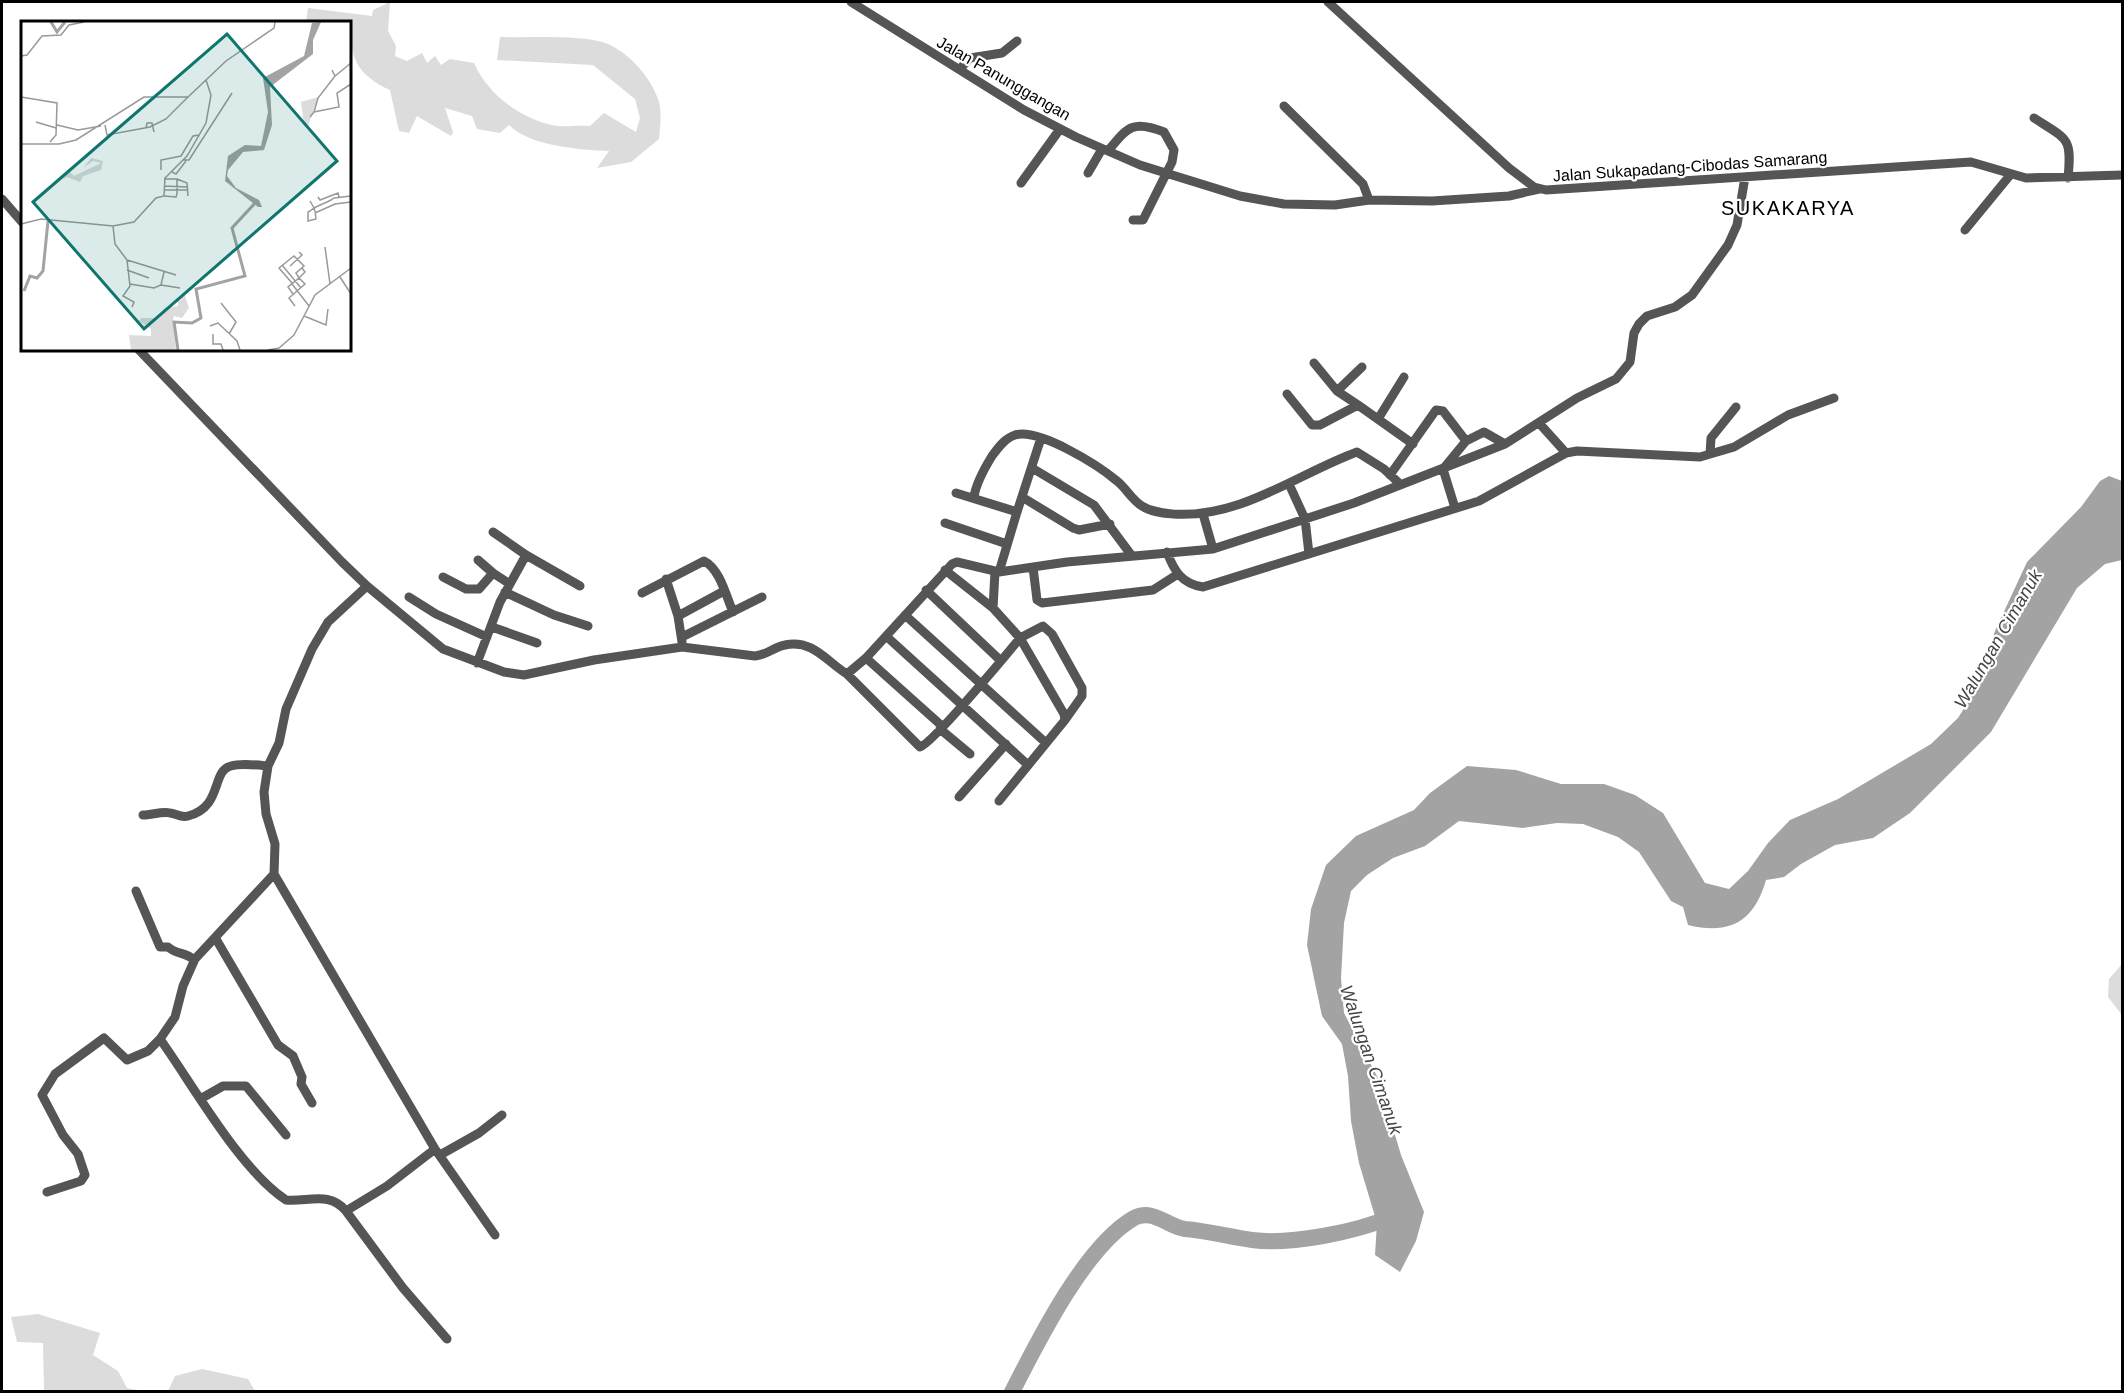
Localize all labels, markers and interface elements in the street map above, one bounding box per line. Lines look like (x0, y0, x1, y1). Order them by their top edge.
inset map (21, 21, 351, 351)
street label: Jalan Panunggangan (934, 33, 1073, 124)
street label: Jalan Sukapadang-Cibodas Samarang (1552, 148, 1828, 185)
district label: SUKAKARYA (1721, 197, 1855, 219)
water label: Walungan Cimanuk (1950, 565, 2046, 712)
water label: Walungan Cimanuk (1336, 983, 1406, 1138)

